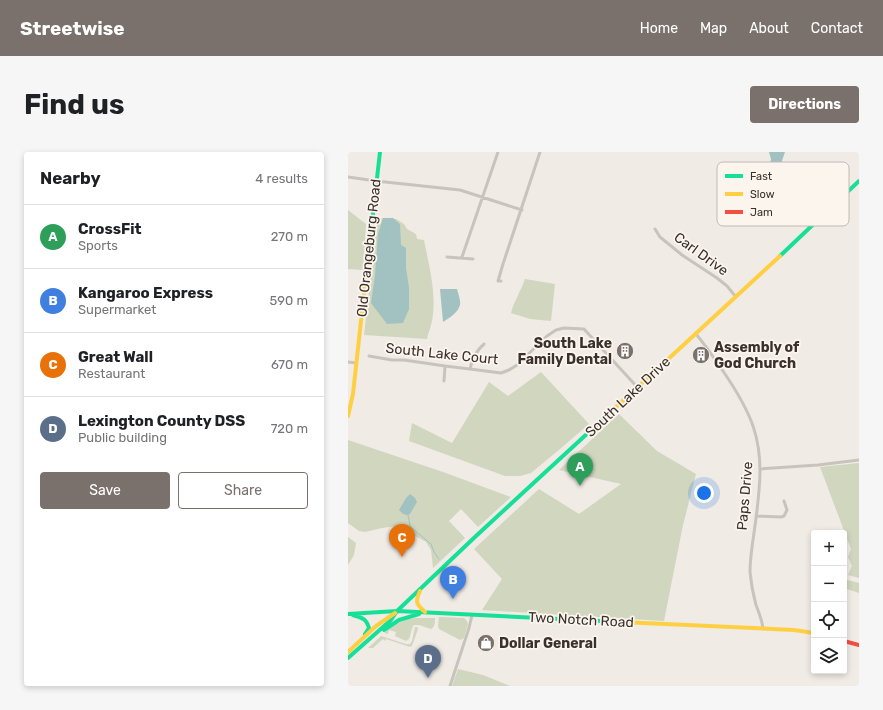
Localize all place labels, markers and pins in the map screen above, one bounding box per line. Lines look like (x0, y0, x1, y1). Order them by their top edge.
place label: South Lake Family Dental (517, 335, 612, 368)
place label: Assembly of God Church (714, 339, 800, 372)
building icon: South Lake Family Dental (615, 341, 635, 361)
building icon: Assembly of God Church (691, 345, 711, 365)
pin: A (567, 453, 593, 486)
pin: C (389, 524, 415, 557)
pin: B (440, 566, 466, 599)
shop icon: Dollar General (476, 633, 496, 653)
place label: Dollar General (499, 635, 597, 652)
pin: D (415, 645, 441, 678)

